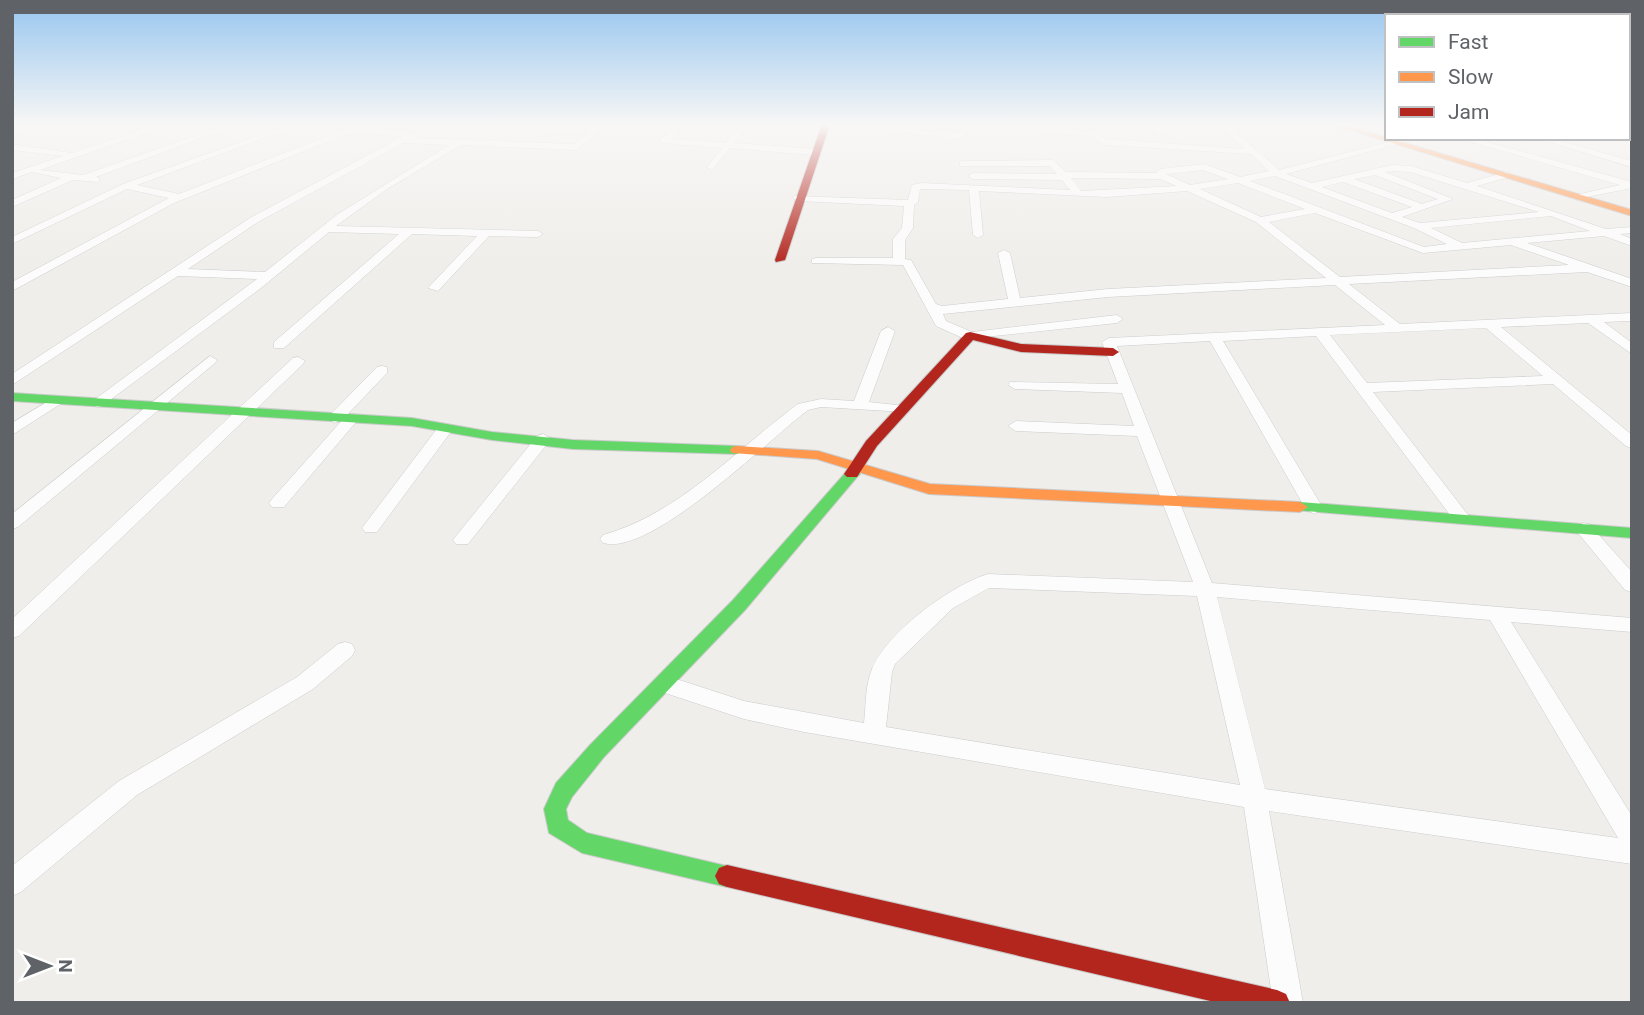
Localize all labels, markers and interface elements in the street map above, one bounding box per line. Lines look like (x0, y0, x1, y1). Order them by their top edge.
legend (1385, 14, 1630, 140)
text: Fast (1448, 30, 1489, 54)
text: Slow (1448, 65, 1494, 89)
text: Jam (1448, 100, 1489, 124)
north arrow (14, 931, 84, 1001)
text: N (54, 959, 77, 973)

